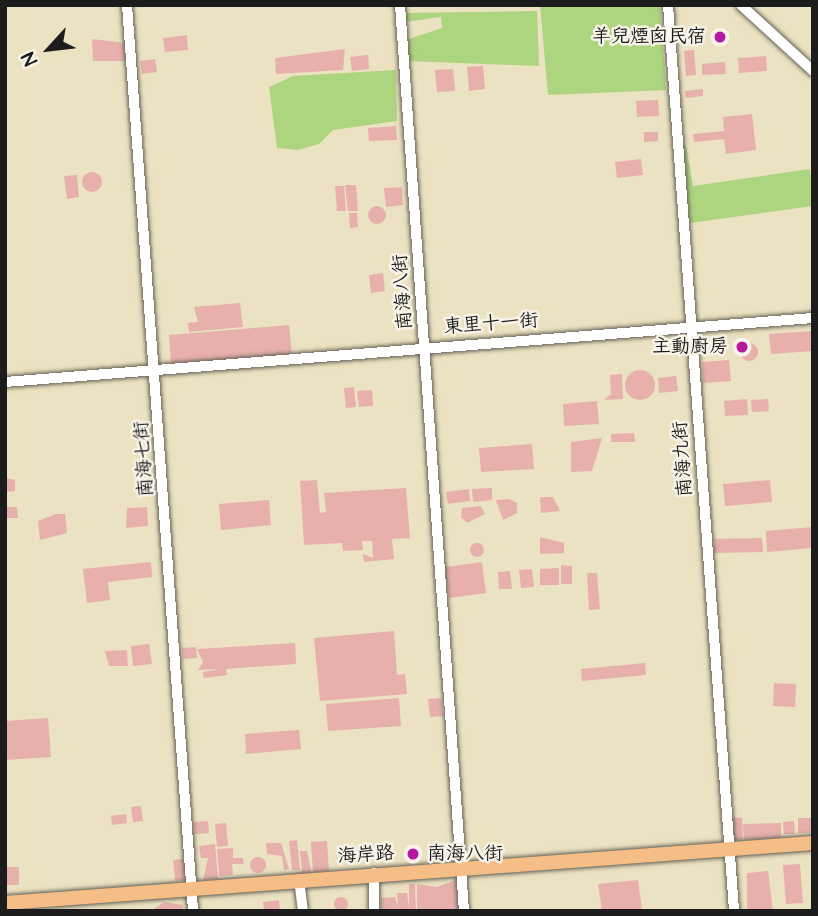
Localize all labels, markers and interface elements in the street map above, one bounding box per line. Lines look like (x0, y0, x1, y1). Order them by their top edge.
north arrow (14, 14, 84, 84)
place label: 羊兒煙囪民宿 (592, 26, 706, 48)
marker: 羊兒煙囪民宿 (712, 29, 728, 45)
text: N (15, 47, 45, 70)
street label: 南海八街 (389, 253, 417, 331)
street label: 東里十一街 (443, 309, 539, 339)
place label: 主動廚房 (652, 336, 728, 358)
marker: 主動廚房 (734, 339, 750, 355)
street label: 南海七街 (130, 420, 158, 498)
street label: 南海九街 (669, 420, 697, 498)
street label: 海岸路 (337, 842, 395, 868)
place label: 南海八街 (427, 843, 503, 865)
marker: 南海八街 (405, 846, 421, 862)

